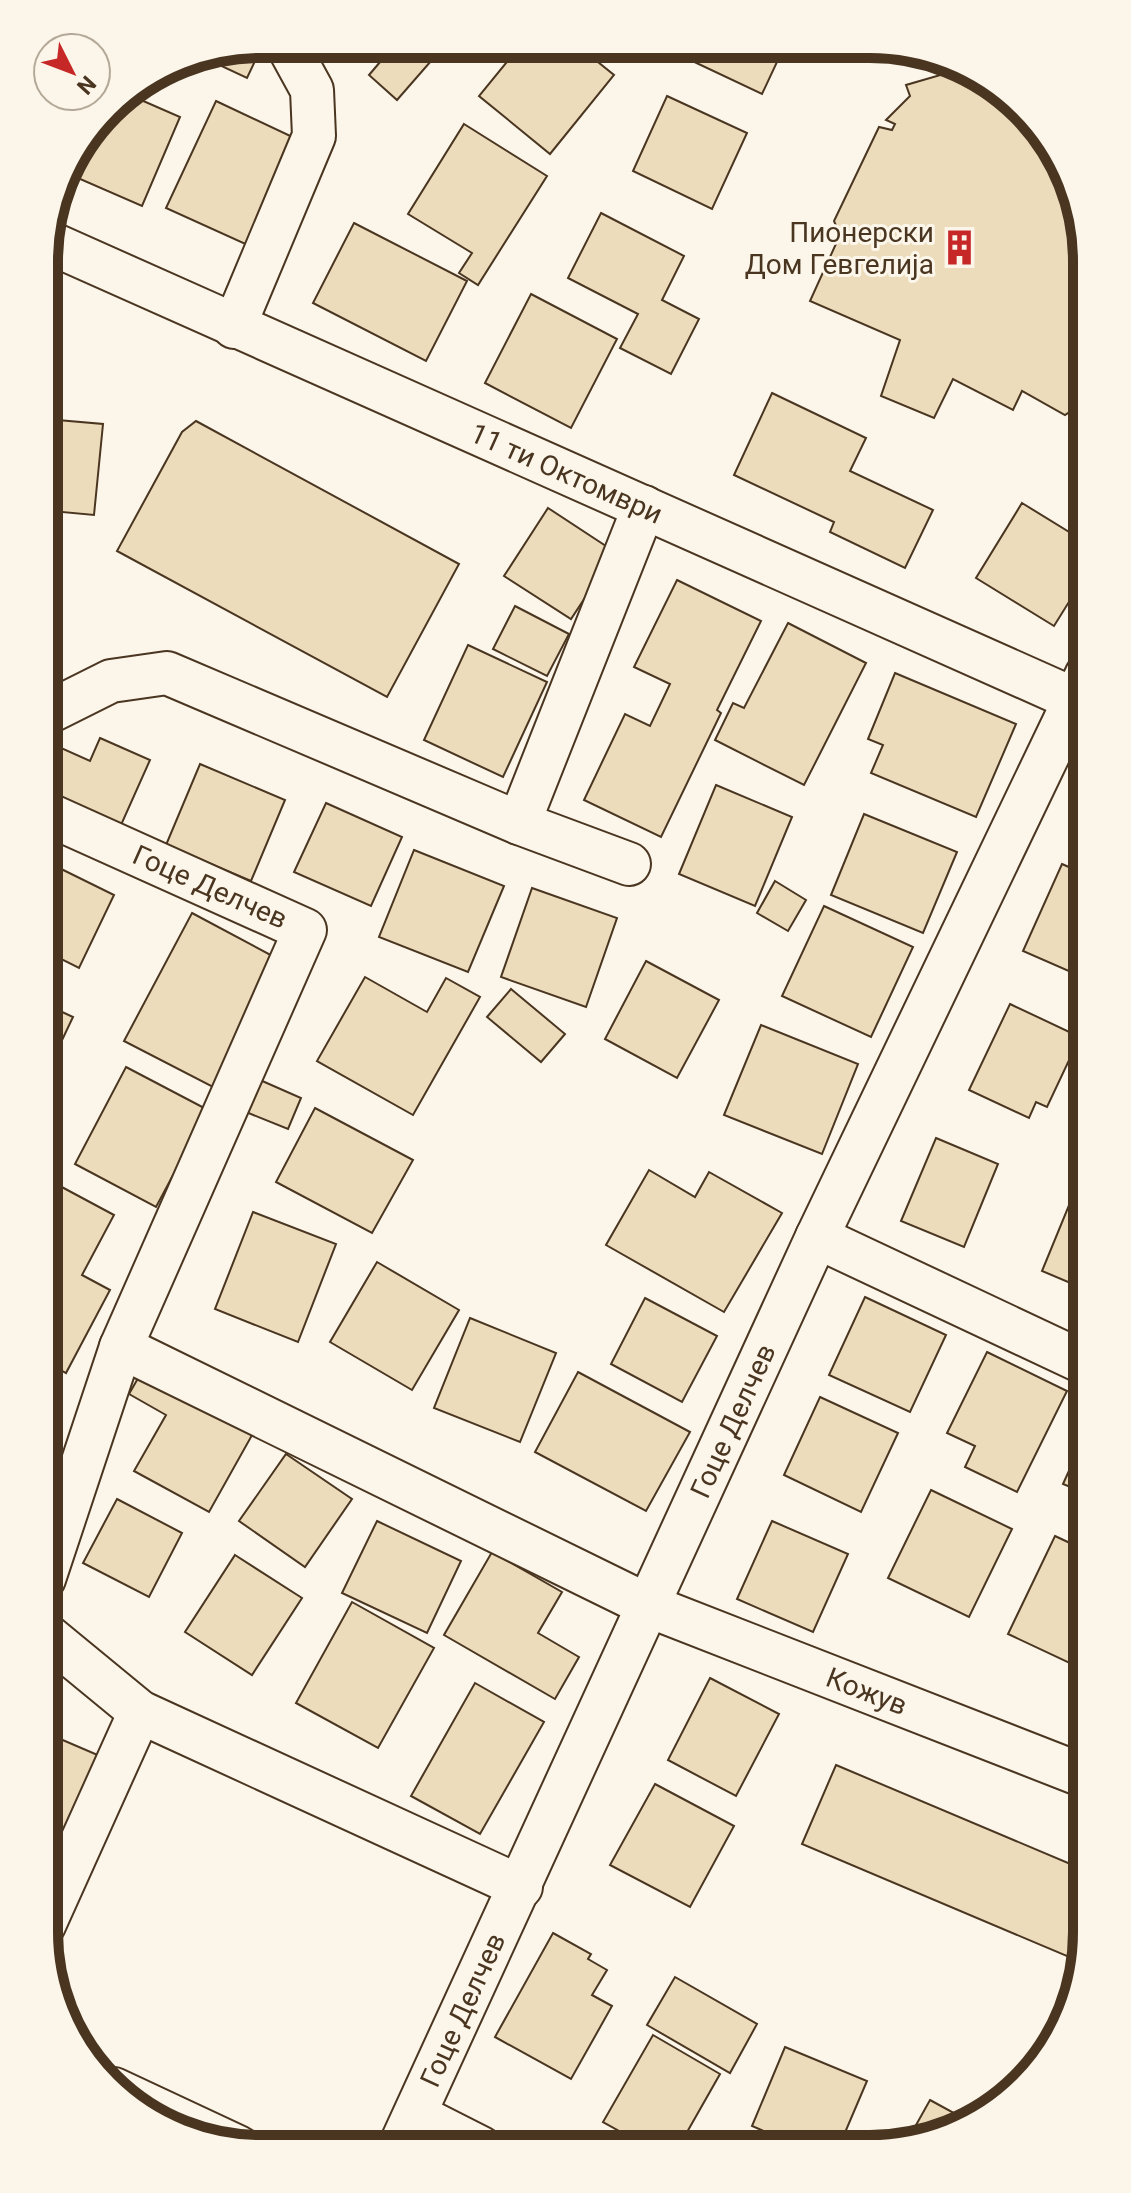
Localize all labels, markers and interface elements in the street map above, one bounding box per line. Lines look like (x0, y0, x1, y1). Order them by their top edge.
north arrow (32, 32, 112, 112)
text: N (72, 71, 101, 99)
place label: Пионерски Дом Гевгелија (745, 216, 934, 281)
building icon: Пионерски Дом Гевгелија (941, 229, 979, 267)
street label: 11 ти Октомври (465, 416, 668, 530)
street label: Гоце Делчев (128, 838, 292, 936)
street label: Гоце Делчев (683, 1339, 782, 1503)
street label: Кожув (822, 1660, 912, 1722)
street label: Гоце Делчев (413, 1928, 512, 2092)

